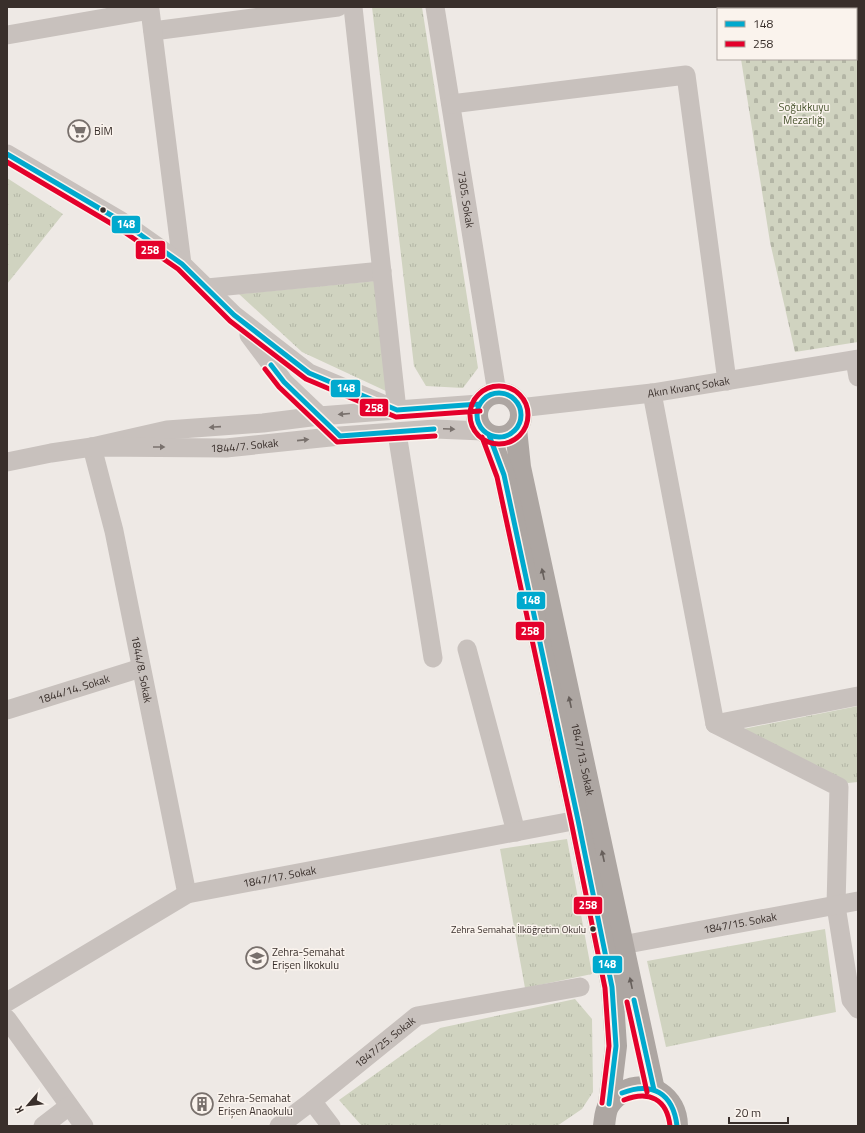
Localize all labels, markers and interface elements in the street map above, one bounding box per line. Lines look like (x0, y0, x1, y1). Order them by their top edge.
legend (717, 8, 857, 60)
text: 148 (753, 14, 773, 33)
text: 258 (753, 34, 773, 53)
park label: Soğukkuyu Mezarlığı (779, 99, 830, 128)
supermarket icon: BİM (66, 118, 92, 144)
place label: BİM (94, 123, 113, 139)
street label: 7305. Sokak (453, 170, 478, 230)
unlabelled marker (98, 205, 108, 215)
line badge: 148 (111, 215, 141, 234)
text: 148 (117, 216, 135, 232)
line badge: 258 (135, 240, 166, 260)
text: 258 (141, 242, 159, 258)
street label: Akın Kıvanç Sokak (647, 372, 732, 401)
line badge: 148 (330, 379, 361, 398)
text: 148 (337, 380, 355, 396)
line badge: 258 (359, 398, 389, 417)
text: 258 (365, 400, 383, 416)
one-way arrow (338, 411, 350, 418)
one-way arrow (209, 423, 221, 430)
one-way arrow (443, 426, 455, 433)
street label: 1844/7. Sokak (211, 434, 280, 456)
one-way arrow (297, 437, 309, 443)
one-way arrow (153, 444, 166, 450)
one-way arrow (540, 568, 546, 581)
line badge: 148 (516, 591, 546, 610)
text: 148 (522, 592, 540, 608)
line badge: 258 (515, 621, 545, 641)
text: 258 (521, 623, 539, 639)
street label: 1844/8. Sokak (127, 634, 157, 705)
street label: 1844/14. Sokak (36, 670, 112, 708)
one-way arrow (567, 695, 573, 708)
street label: 1847/13. Sokak (567, 721, 599, 798)
one-way arrow (600, 850, 606, 862)
street label: 1847/17. Sokak (241, 862, 318, 891)
line badge: 258 (573, 896, 603, 915)
text: 258 (579, 897, 597, 913)
street label: 1847/15. Sokak (702, 908, 779, 938)
place label: Zehra Semahat İlköğretim Okulu (451, 922, 586, 937)
marker: Zehra Semahat İlköğretim Okulu (588, 924, 598, 934)
place label: Zehra-Semahat Erişen İlkokulu (272, 944, 345, 973)
school or university icon: Zehra-Semahat Erişen İlkokulu (244, 945, 270, 971)
line badge: 148 (592, 955, 623, 974)
text: 148 (598, 956, 616, 972)
one-way arrow (627, 977, 633, 989)
street label: 1847/25. Sokak (351, 1012, 419, 1072)
north arrow (8, 1085, 48, 1125)
place label: Zehra-Semahat Erişen Anaokulu (218, 1090, 293, 1119)
building icon: Zehra-Semahat Erişen Anaokulu (189, 1091, 215, 1117)
scale bar (729, 1099, 788, 1125)
text: K (10, 1103, 28, 1116)
text: 20 m (735, 1103, 761, 1122)

